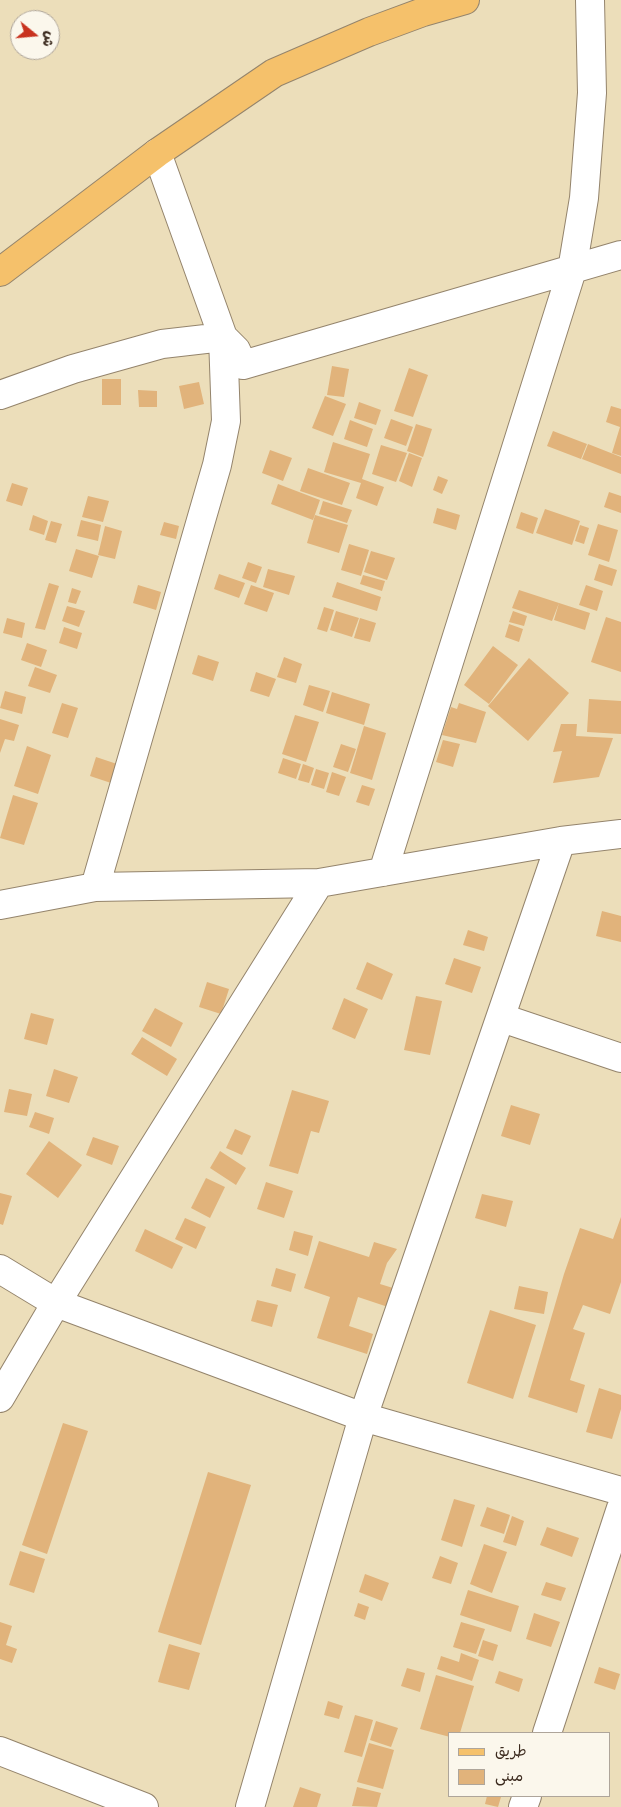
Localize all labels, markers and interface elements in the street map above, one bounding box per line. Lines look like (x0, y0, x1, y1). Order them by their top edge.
north arrow (10, 10, 60, 60)
text: ش (38, 29, 59, 49)
legend (448, 1732, 611, 1797)
text: طريق (495, 1742, 527, 1762)
text: مبنى (495, 1767, 523, 1787)

